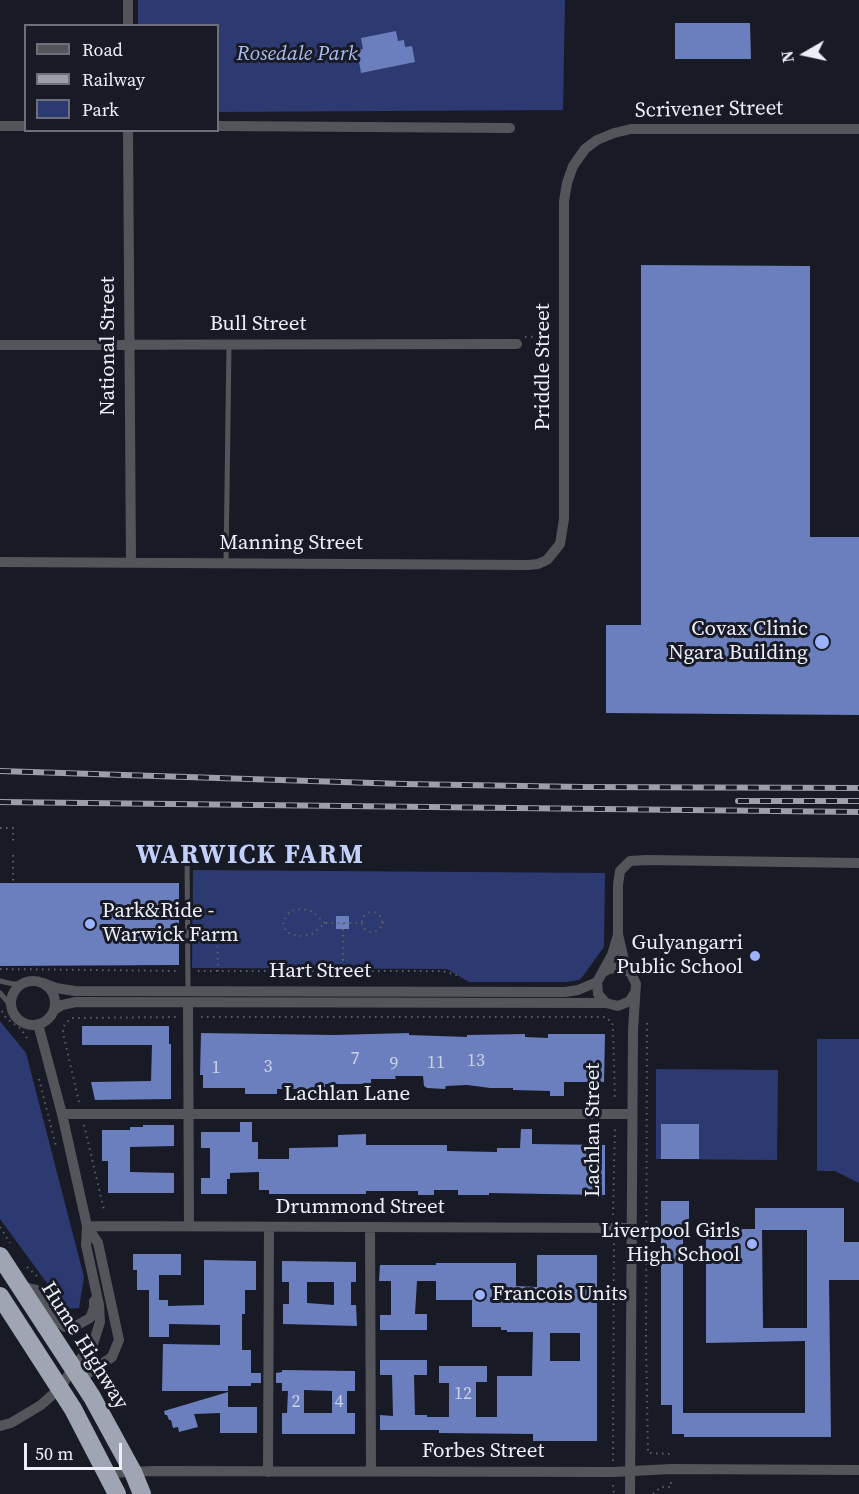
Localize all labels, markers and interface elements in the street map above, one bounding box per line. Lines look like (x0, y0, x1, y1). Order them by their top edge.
legend (24, 24, 219, 132)
north arrow (775, 24, 835, 84)
text: Road (82, 37, 123, 62)
park label: Rosedale Park (236, 42, 358, 68)
text: N (775, 49, 799, 64)
text: Railway (82, 67, 145, 92)
street label: Scrivener Street (635, 96, 783, 124)
text: Park (82, 97, 119, 122)
street label: National Street (96, 276, 122, 416)
street label: Priddle Street (531, 303, 557, 431)
street label: Bull Street (210, 312, 306, 338)
street label: Manning Street (219, 531, 363, 557)
place label: Covax Clinic Ngara Building (668, 617, 808, 667)
marker: Covax Clinic Ngara Building (813, 633, 831, 651)
district label: WARWICK FARM (136, 840, 364, 872)
place label: Park&Ride - Warwick Farm (102, 899, 239, 949)
marker: Park&Ride - Warwick Farm (83, 917, 97, 931)
place label: Gulyangarri Public School (616, 931, 743, 981)
marker: Gulyangarri Public School (748, 949, 762, 963)
street label: Hart Street (269, 959, 371, 985)
house number: 7 (351, 1048, 359, 1070)
house number: 13 (467, 1050, 485, 1072)
house number: 11 (427, 1052, 445, 1074)
house number: 9 (390, 1053, 398, 1075)
house number: 3 (264, 1056, 272, 1078)
house number: 1 (212, 1057, 220, 1079)
street label: Lachlan Street (581, 1063, 607, 1197)
street label: Lachlan Lane (284, 1082, 410, 1108)
street label: Drummond Street (275, 1195, 445, 1221)
place label: Liverpool Girls High School (601, 1219, 740, 1269)
marker: Liverpool Girls High School (745, 1237, 759, 1251)
street label: Hume Highway (35, 1278, 133, 1414)
place label: Francois Units (492, 1282, 627, 1308)
marker: Francois Units (473, 1288, 487, 1302)
house number: 12 (454, 1383, 472, 1405)
house number: 2 (292, 1391, 300, 1413)
house number: 4 (335, 1391, 343, 1413)
scale bar (27, 1431, 124, 1469)
street label: Forbes Street (422, 1439, 544, 1465)
text: 50 m (35, 1441, 73, 1466)

